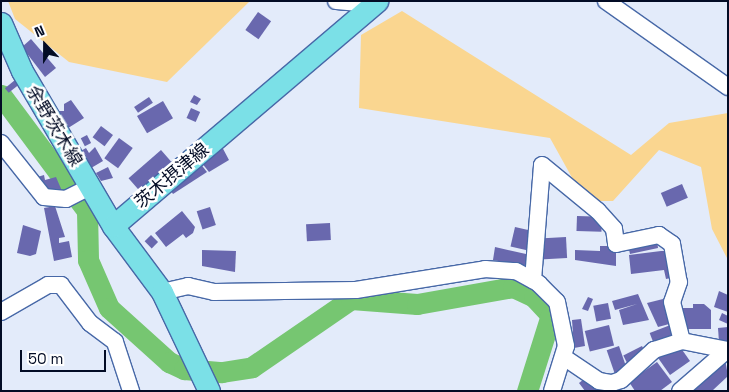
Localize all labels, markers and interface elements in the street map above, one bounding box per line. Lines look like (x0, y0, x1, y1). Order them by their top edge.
north arrow (20, 20, 70, 70)
text: N (32, 21, 47, 41)
street label: 余野茨木線 (22, 82, 86, 170)
street label: 茨木摂津線 (131, 139, 213, 213)
scale bar (22, 340, 109, 372)
text: 50 m (28, 349, 63, 368)

